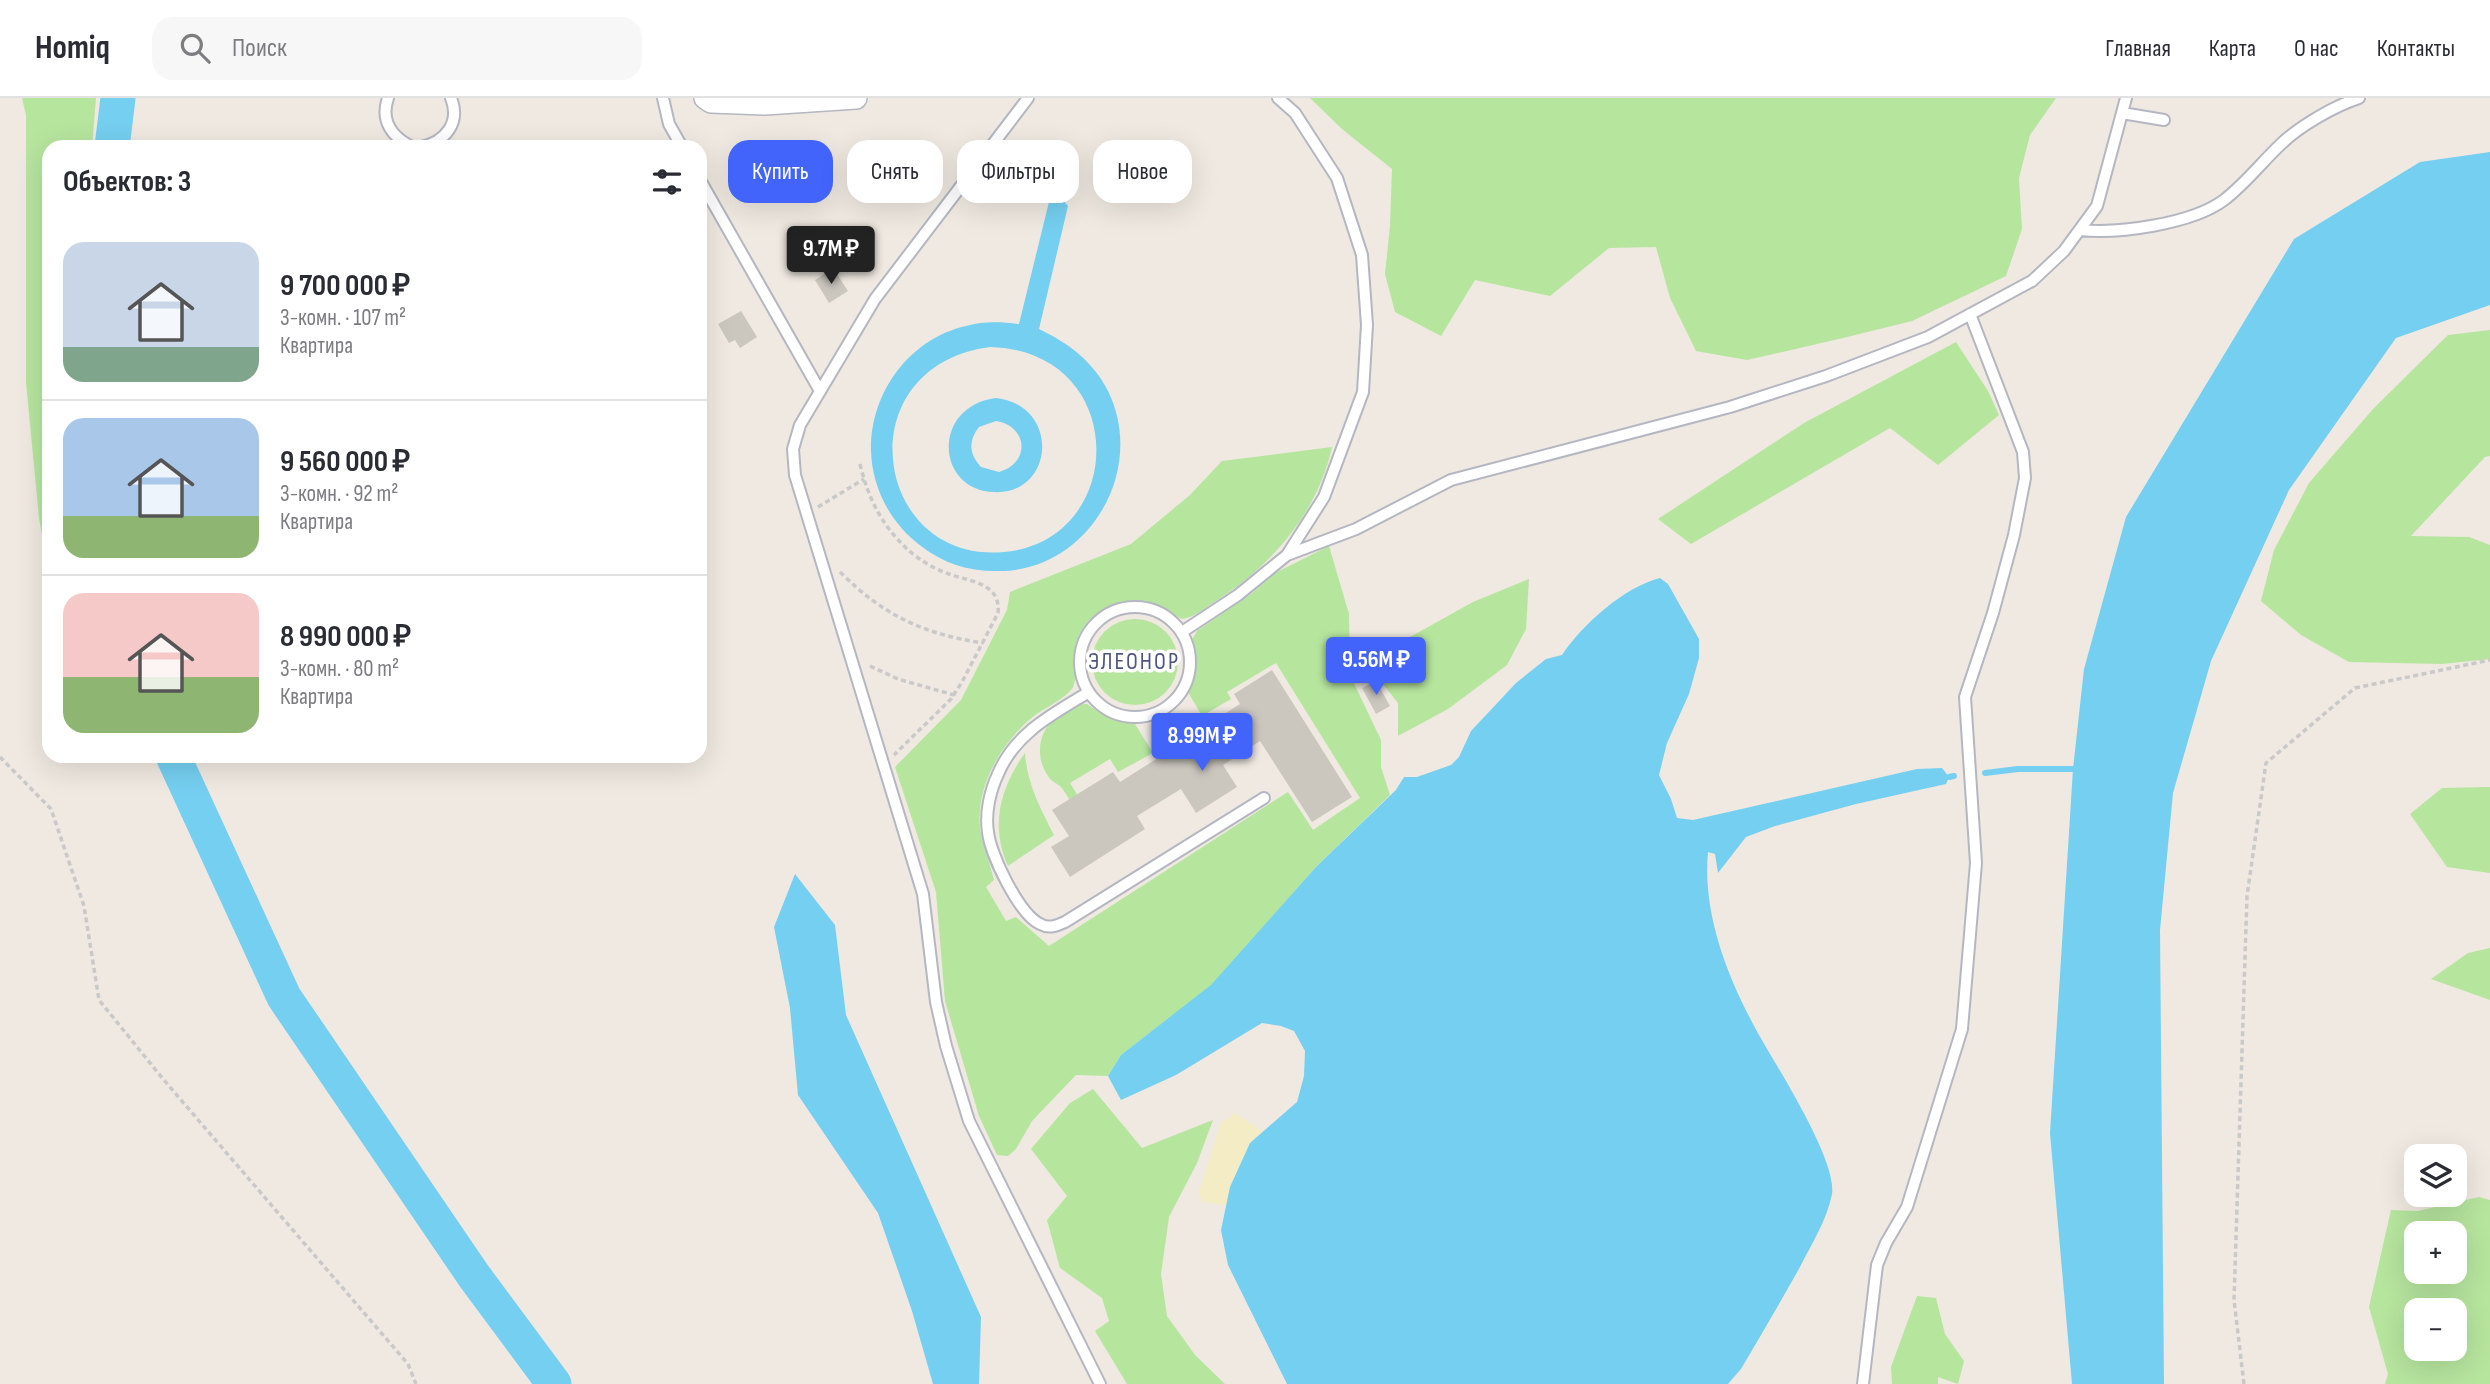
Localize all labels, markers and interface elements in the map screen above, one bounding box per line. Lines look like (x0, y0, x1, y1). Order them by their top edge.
search box (152, 17, 642, 80)
text: Homiq (35, 28, 110, 68)
icon: search (176, 29, 214, 67)
text: Поиск (232, 33, 287, 64)
text: Главная (2105, 34, 2171, 63)
text: Карта (2209, 34, 2256, 63)
text: О нас (2294, 34, 2339, 63)
text: Контакты (2377, 34, 2455, 63)
chip: Купить (728, 140, 833, 203)
chip: Снять (847, 140, 943, 203)
chip: Фильтры (957, 140, 1079, 203)
chip: Новое (1093, 140, 1192, 203)
icon: filters (648, 163, 686, 201)
text: Объектов: 3 (63, 164, 191, 200)
pin: 9.7M ₽ (774, 226, 888, 286)
text: 9.7M ₽ (803, 235, 859, 263)
text: 9 700 000 ₽ (280, 268, 410, 304)
icon: home (119, 270, 203, 354)
text: 3-комн. · 107 m² (280, 304, 406, 332)
text: Квартира (280, 332, 353, 360)
text: 9 560 000 ₽ (280, 444, 410, 480)
icon: home (119, 446, 203, 530)
text: 3-комн. · 92 m² (280, 480, 398, 508)
text: Квартира (280, 508, 353, 536)
text: 8 990 000 ₽ (280, 619, 411, 655)
icon: home (119, 621, 203, 705)
pin: 9.56M ₽ (1311, 638, 1441, 697)
text: 9.56M ₽ (1342, 646, 1410, 674)
district label: ЭЛЕОНОР (1088, 647, 1180, 676)
text: 3-комн. · 80 m² (280, 655, 399, 683)
text: Квартира (280, 683, 353, 711)
pin: 8.99M ₽ (1137, 714, 1267, 773)
text: 8.99M ₽ (1167, 722, 1237, 750)
map controls (2404, 1144, 2467, 1361)
button: layers (2404, 1144, 2467, 1207)
button: + (2404, 1221, 2467, 1284)
button: − (2404, 1298, 2467, 1361)

